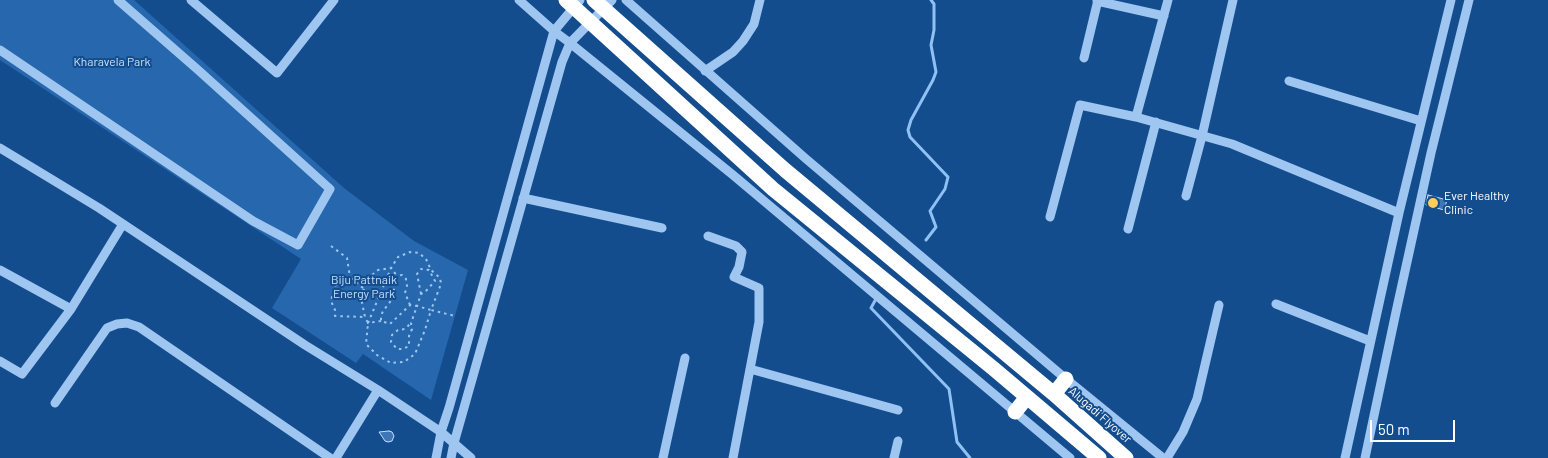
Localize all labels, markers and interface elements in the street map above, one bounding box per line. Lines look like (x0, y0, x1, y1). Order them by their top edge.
park label: Kharavela Park (73, 55, 151, 69)
place label: Ever Healthy Clinic (1444, 189, 1509, 217)
marker: Ever Healthy Clinic (1426, 196, 1440, 210)
park label: Biju Pattnaik Energy Park (331, 273, 397, 301)
street label: Alugadi Flyover (1066, 384, 1134, 446)
scale bar (1373, 410, 1458, 442)
text: 50 m (1378, 420, 1410, 438)

